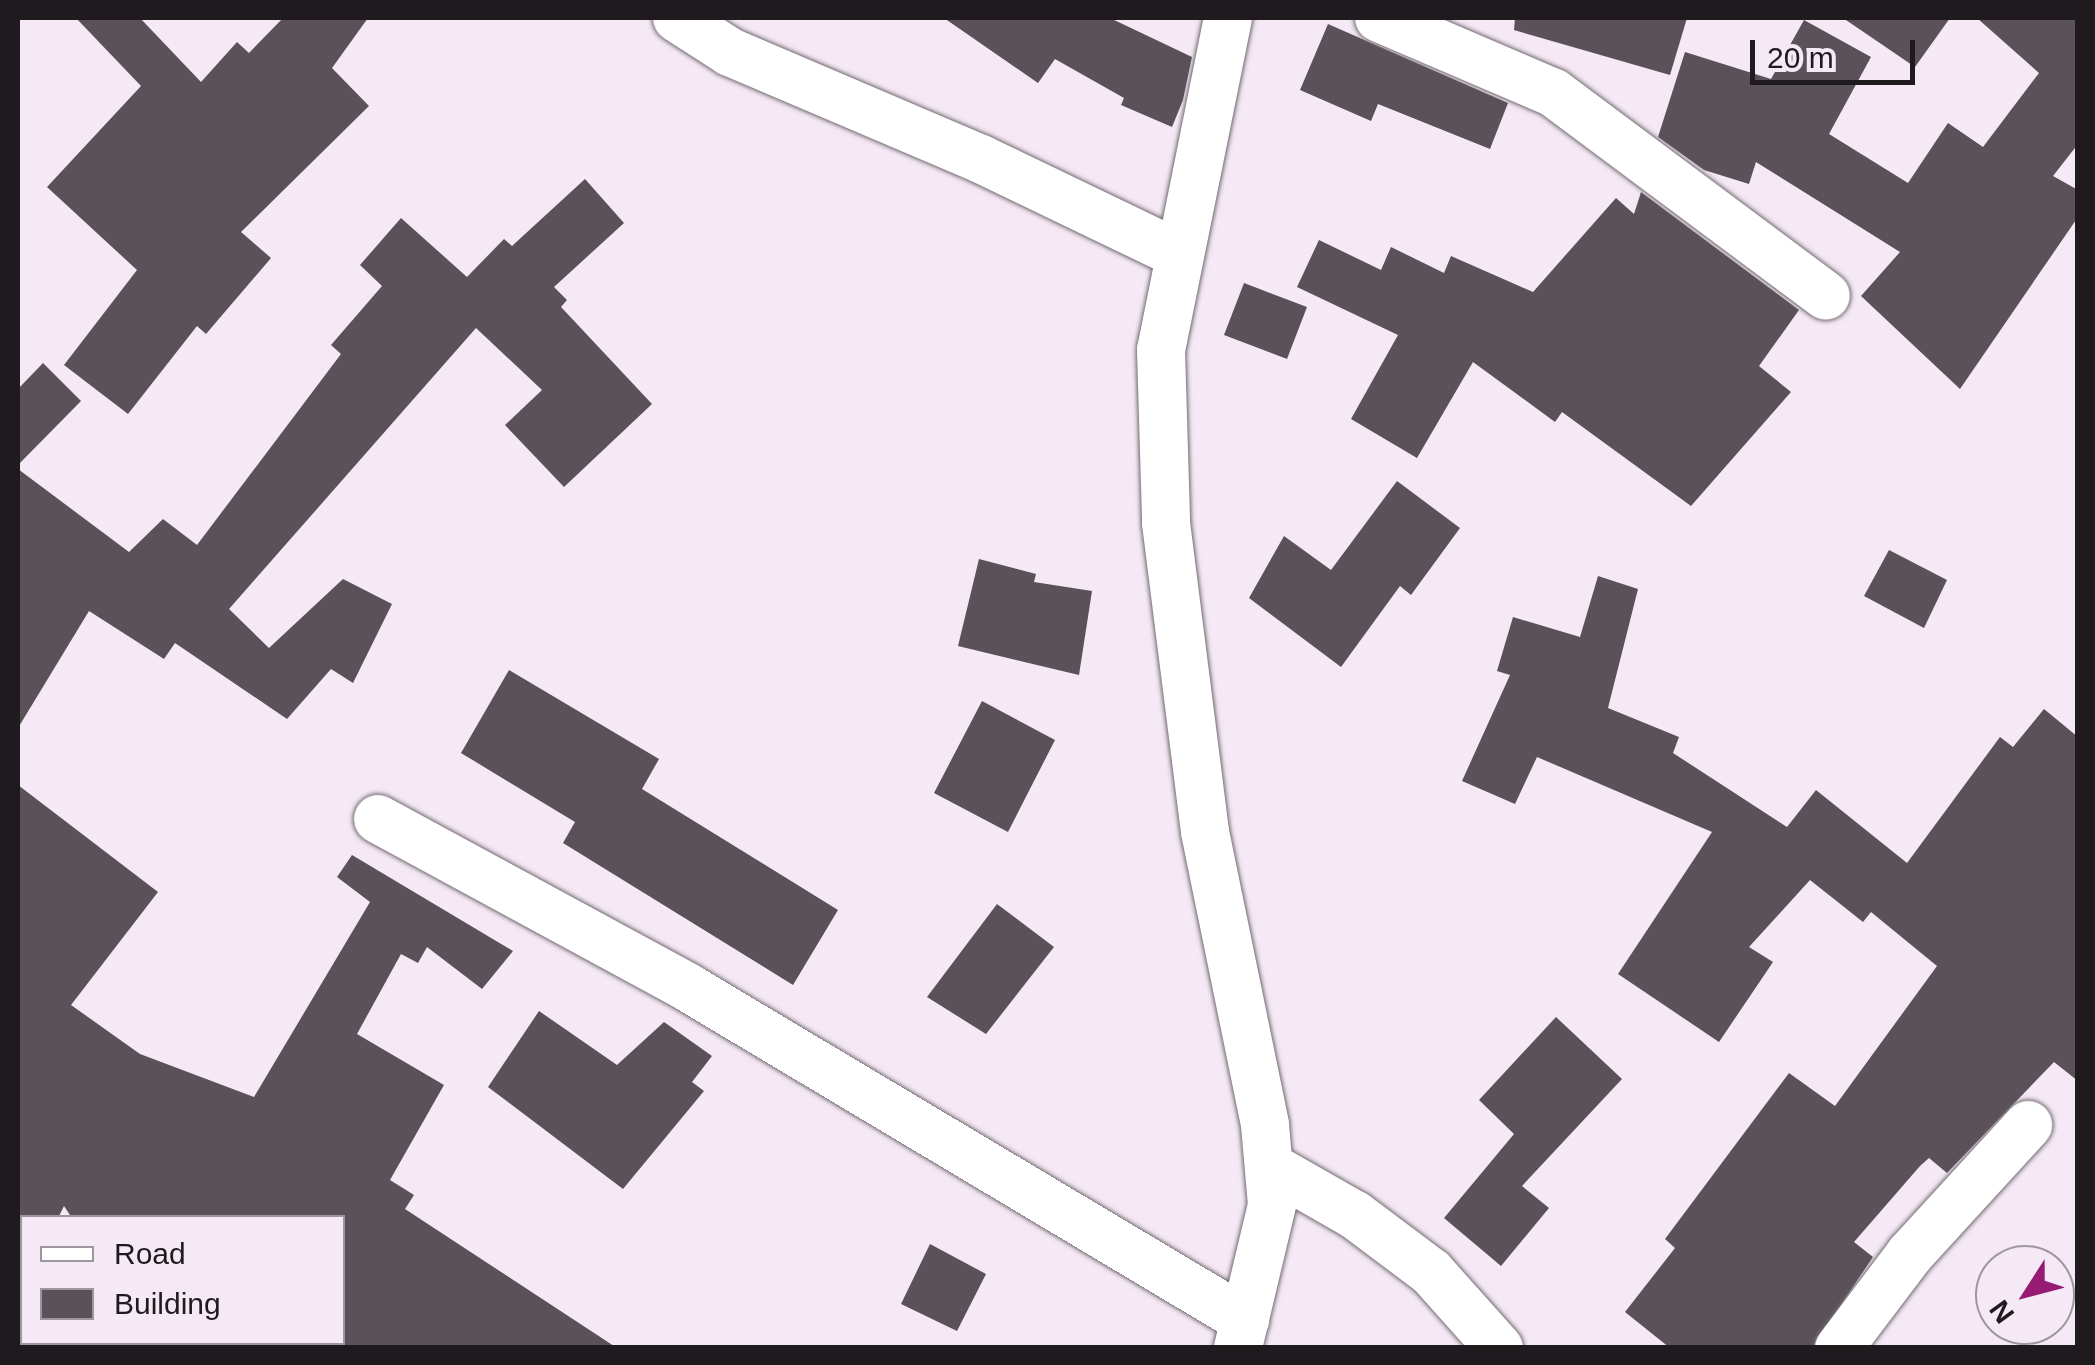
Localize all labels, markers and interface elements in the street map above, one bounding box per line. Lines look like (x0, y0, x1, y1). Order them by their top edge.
scale bar (1755, 20, 1920, 82)
text: 20 m (1767, 41, 1834, 74)
legend (20, 1215, 345, 1345)
text: Road (114, 1237, 186, 1270)
north arrow (1975, 1245, 2075, 1345)
text: Building (114, 1287, 221, 1320)
text: N (1983, 1294, 2020, 1329)

